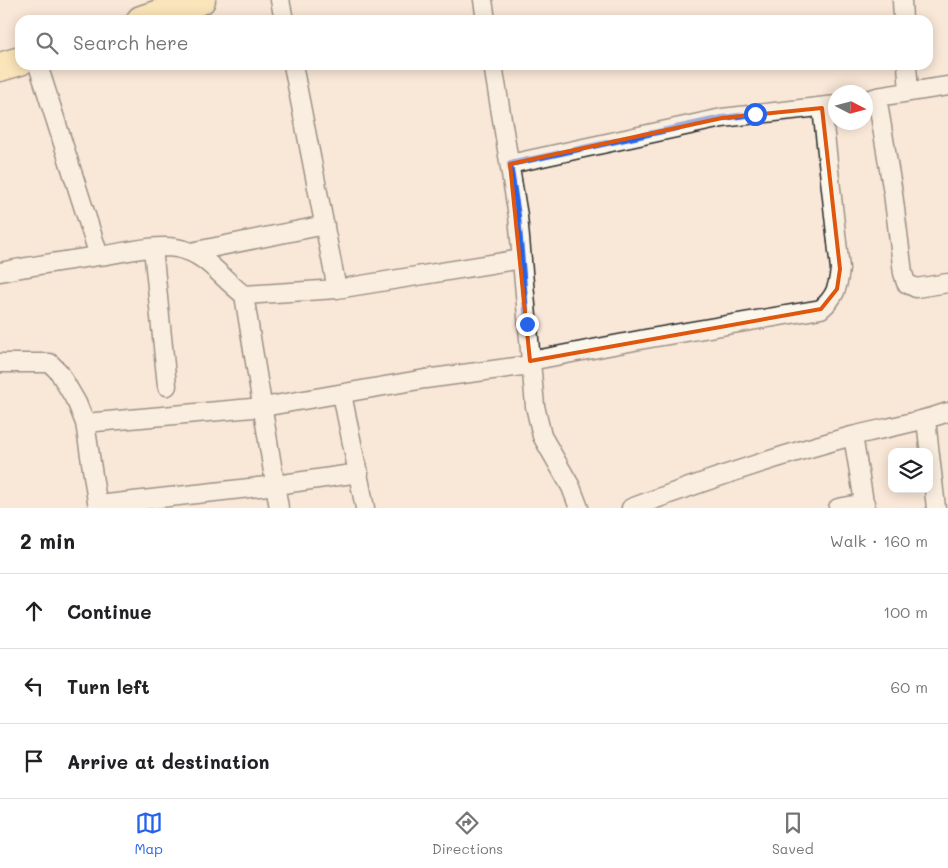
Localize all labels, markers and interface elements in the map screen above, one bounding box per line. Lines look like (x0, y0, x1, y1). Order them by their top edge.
search box (15, 15, 933, 70)
icon: search (33, 29, 61, 57)
text: Search here (73, 30, 189, 55)
north arrow (828, 85, 873, 130)
route start (744, 103, 767, 126)
route end (516, 313, 539, 336)
map controls (888, 448, 933, 493)
button: layers (888, 448, 933, 493)
text: 2 min (20, 527, 75, 554)
text: Walk · 160 m (830, 530, 928, 551)
icon: ahead (20, 597, 48, 625)
text: Continue (67, 599, 152, 624)
text: 100 m (883, 601, 928, 622)
icon: left (20, 672, 48, 700)
text: Turn left (67, 674, 150, 699)
text: 60 m (891, 676, 928, 697)
icon: arrive (20, 747, 48, 775)
text: Arrive at destination (67, 749, 270, 774)
tab: Map (134, 809, 163, 858)
tab: Directions (432, 809, 503, 858)
tab: Saved (772, 809, 814, 858)

